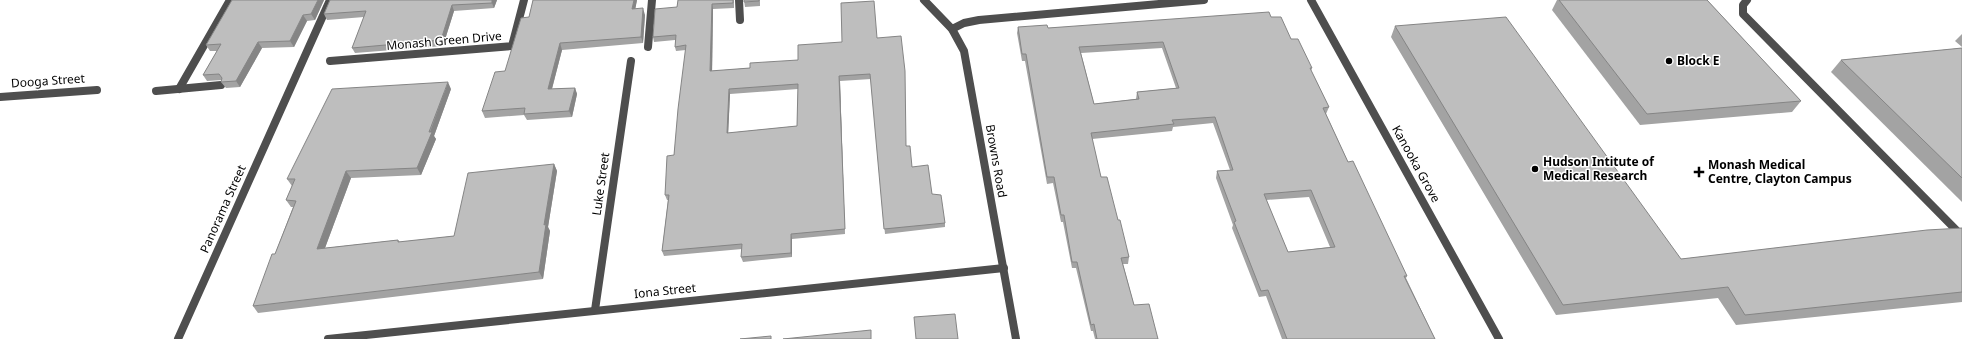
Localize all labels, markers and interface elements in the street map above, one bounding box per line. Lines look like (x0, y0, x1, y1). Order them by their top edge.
street label: Monash Green Drive (386, 27, 503, 54)
place label: Block E (1677, 52, 1720, 69)
marker: Block E (1664, 56, 1674, 66)
street label: Dooga Street (10, 69, 86, 92)
street label: Kanooka Grove (1388, 122, 1445, 206)
street label: Browns Road (982, 123, 1011, 199)
street label: Luke Street (588, 151, 613, 217)
place label: Hudson Intitute of Medical Research (1543, 153, 1655, 184)
place label: Monash Medical Centre, Clayton Campus (1708, 156, 1852, 187)
street label: Panorama Street (196, 161, 250, 256)
marker: Hudson Intitute of Medical Research (1530, 164, 1540, 174)
marker: Monash Medical Centre, Clayton Campus (1693, 166, 1705, 178)
street label: Iona Street (633, 279, 697, 302)

